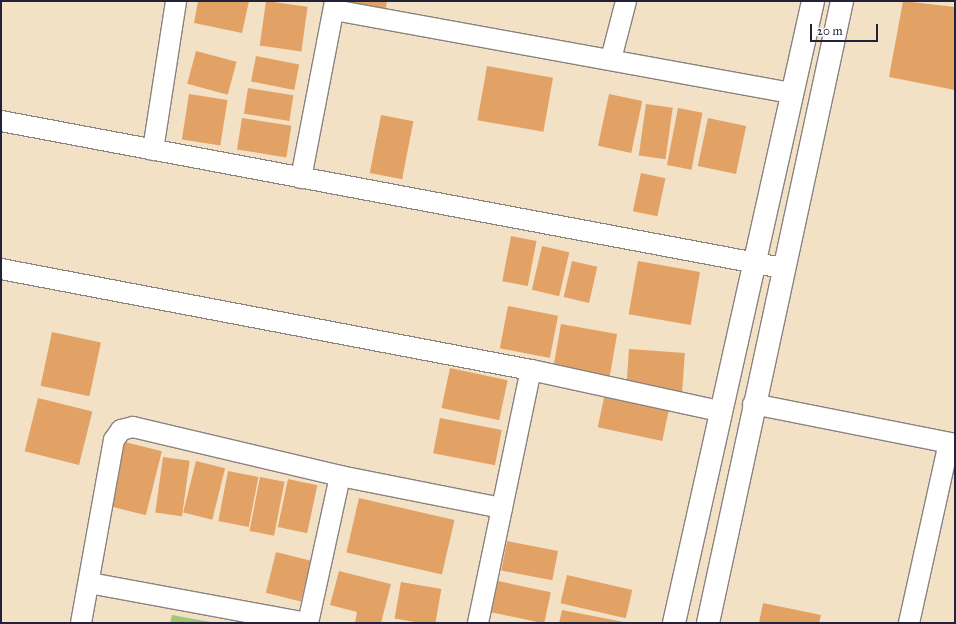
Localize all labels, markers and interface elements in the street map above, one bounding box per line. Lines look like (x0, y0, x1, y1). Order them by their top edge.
scale bar (812, 16, 880, 42)
text: 20 m (817, 24, 843, 38)

